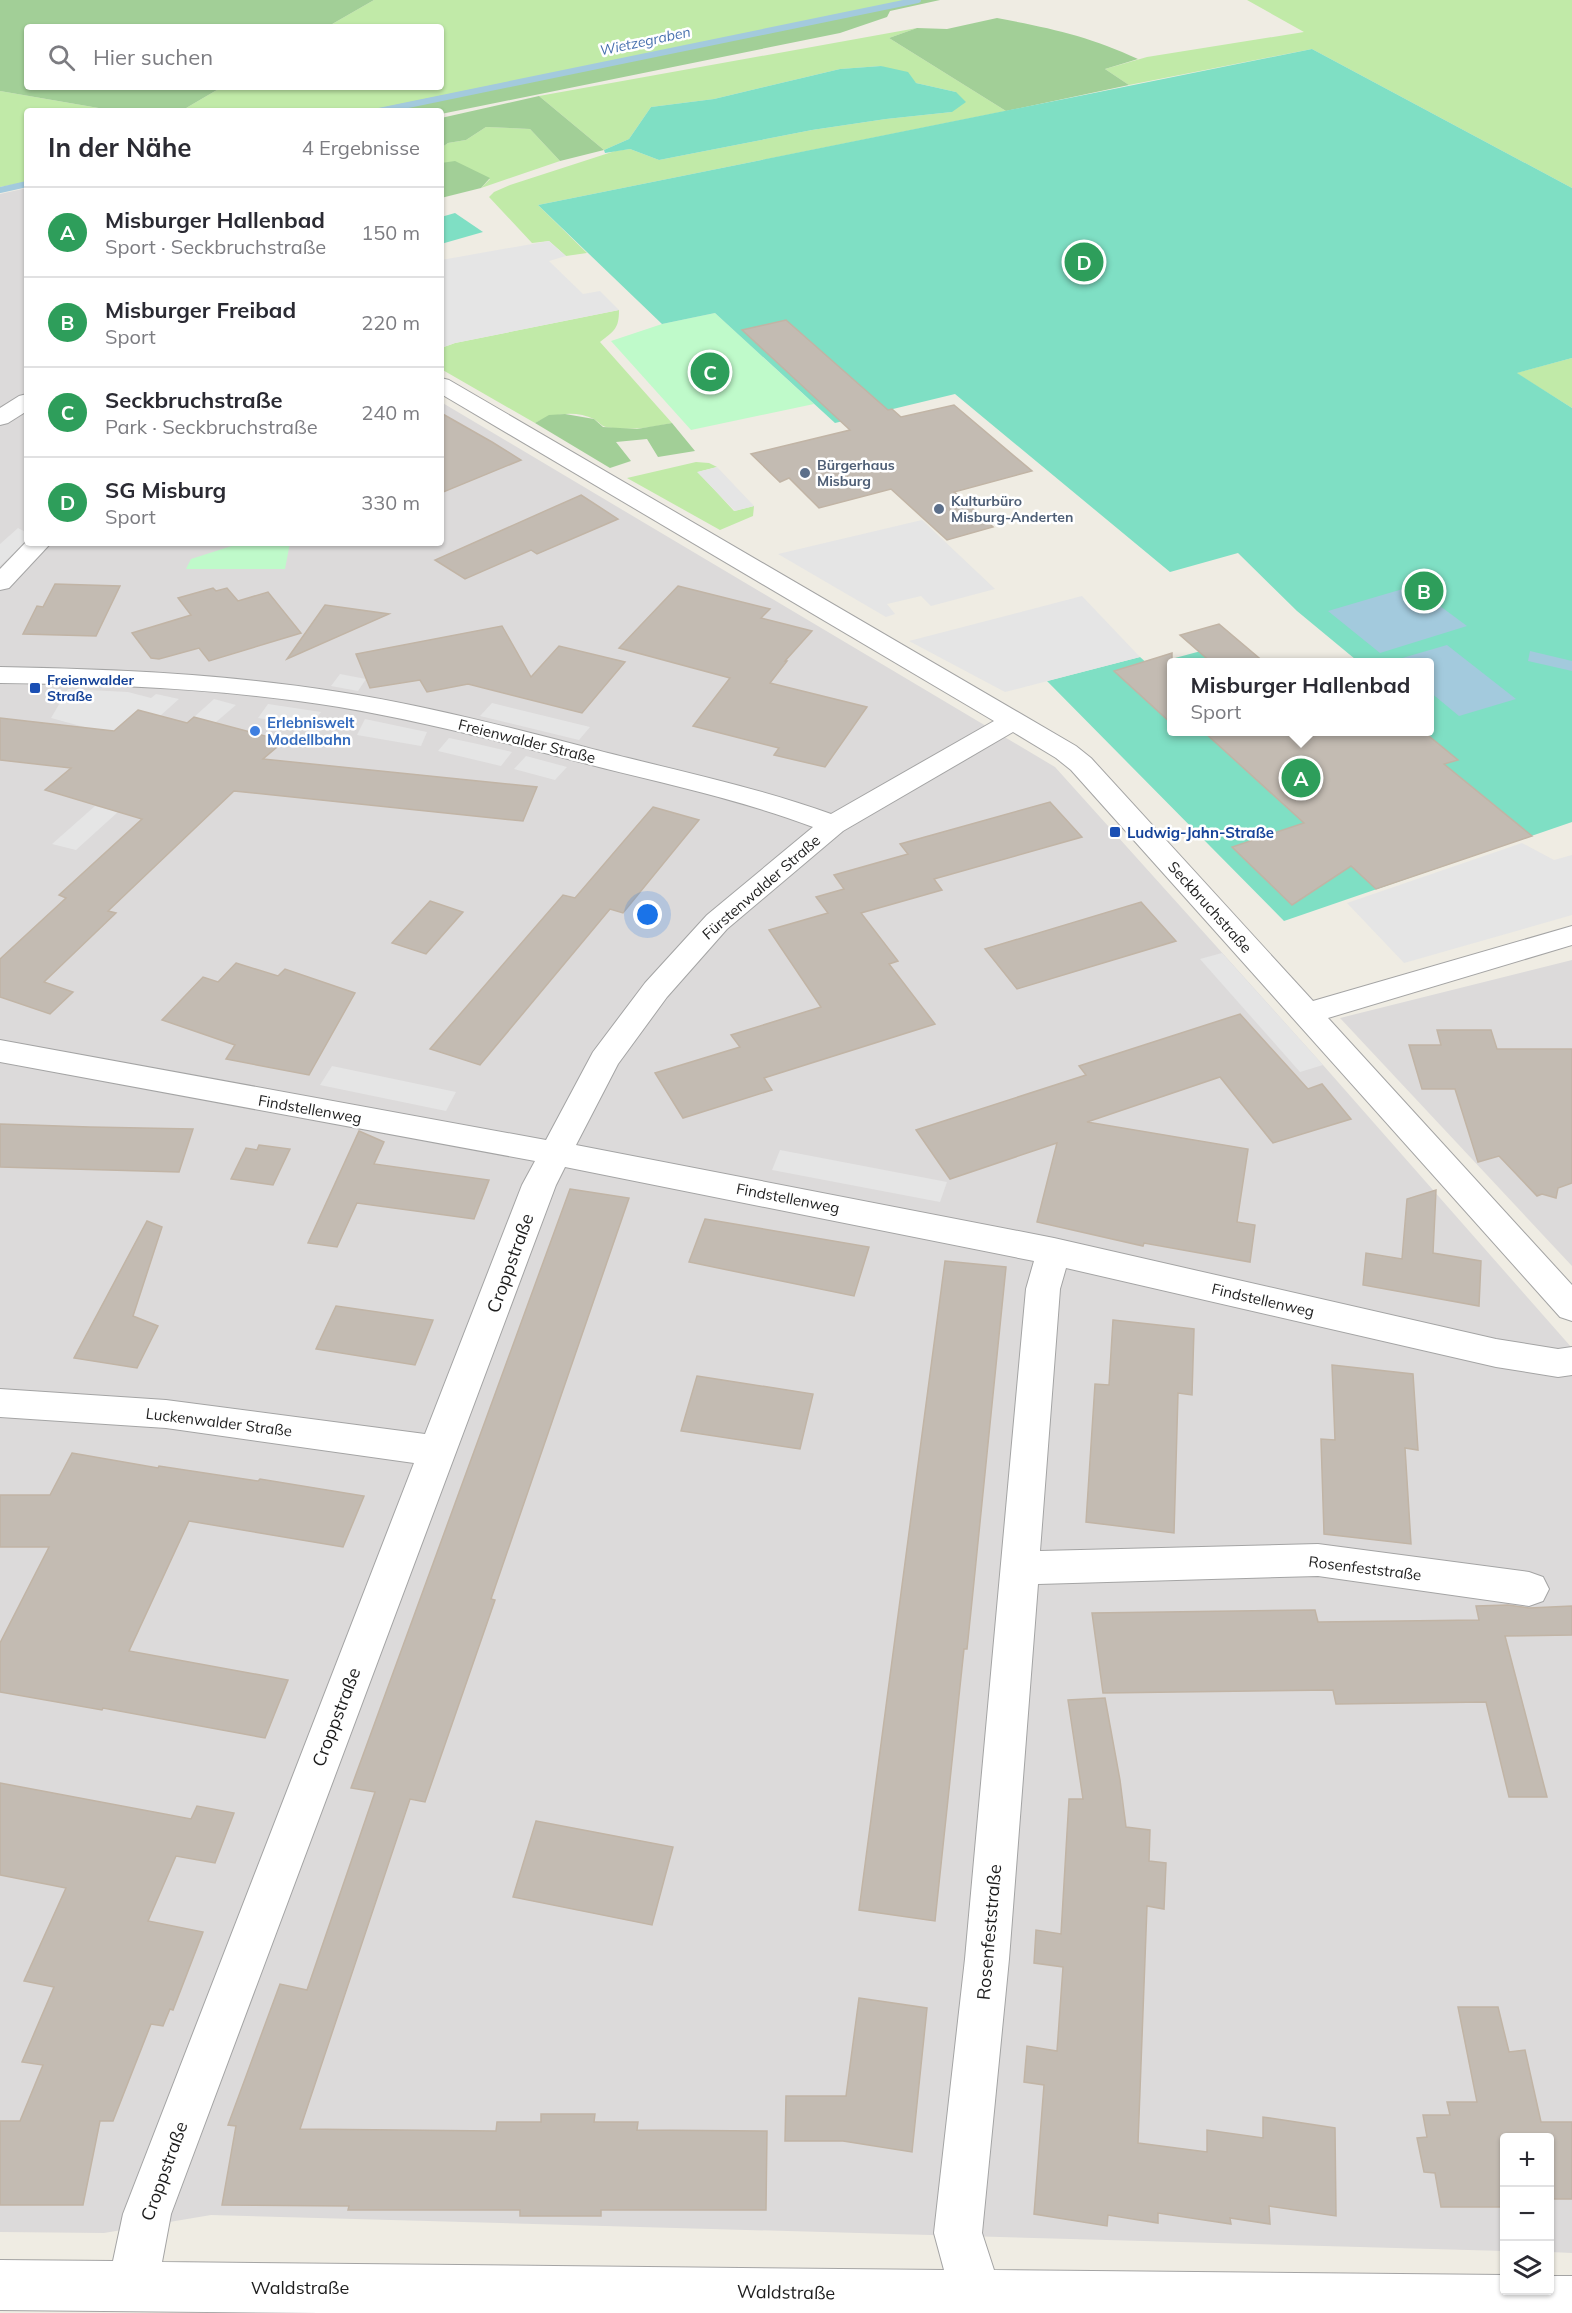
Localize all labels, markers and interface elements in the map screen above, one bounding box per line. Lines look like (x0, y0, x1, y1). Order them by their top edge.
water label: Wietzegraben (598, 23, 692, 59)
search box (24, 24, 444, 90)
icon: search (45, 41, 78, 74)
text: Hier suchen (93, 43, 213, 71)
text: In der Nähe (48, 131, 192, 164)
text: 4 Ergebnisse (302, 135, 420, 160)
text: Misburger Hallenbad (105, 206, 325, 234)
text: A (60, 220, 75, 245)
text: 150 m (361, 220, 420, 245)
text: Sport · Seckbruchstraße (105, 234, 326, 259)
pin: D (1064, 240, 1104, 284)
text: Misburger Freibad (105, 296, 296, 324)
text: B (61, 310, 74, 335)
text: 220 m (361, 310, 420, 335)
text: Sport (105, 324, 156, 349)
pin: C (690, 350, 730, 394)
text: Seckbruchstraße (105, 386, 283, 414)
text: C (61, 400, 74, 425)
text: 240 m (361, 400, 420, 425)
text: Park · Seckbruchstraße (105, 414, 318, 439)
place label: Bürgerhaus Misburg (817, 456, 895, 490)
marker: Bürgerhaus Misburg (798, 466, 812, 480)
text: SG Misburg (105, 476, 226, 504)
text: D (60, 490, 75, 515)
text: 330 m (361, 490, 420, 515)
place label: Kulturbüro Misburg-Anderten (951, 492, 1073, 526)
marker: Kulturbüro Misburg-Anderten (932, 502, 946, 516)
text: Sport (105, 504, 156, 529)
pin: B (1404, 568, 1444, 614)
popup (1167, 658, 1434, 736)
place label: Freienwalder Straße (47, 671, 135, 705)
text: Misburger Hallenbad (1191, 671, 1410, 699)
marker: Freienwalder Straße (28, 681, 42, 695)
text: Sport (1191, 699, 1241, 724)
place label: Erlebniswelt Modellbahn (267, 713, 355, 749)
street label: Freienwalder Straße (456, 715, 598, 767)
marker: Erlebniswelt Modellbahn (248, 724, 262, 738)
pin: A (1282, 756, 1320, 800)
place label: Ludwig-Jahn-Straße (1127, 823, 1274, 842)
marker: Ludwig-Jahn-Straße (1108, 825, 1122, 839)
street label: Fürstenwalder Straße (698, 831, 824, 943)
street label: Seckbruchstraße (1164, 857, 1256, 957)
your location (633, 900, 662, 929)
street label: Findstellenweg (257, 1091, 363, 1127)
street label: Findstellenweg (735, 1179, 841, 1217)
street label: Croppstraße (481, 1210, 539, 1316)
street label: Findstellenweg (1210, 1279, 1316, 1321)
street label: Luckenwalder Straße (145, 1404, 293, 1440)
street label: Rosenfeststraße (1308, 1552, 1422, 1584)
street label: Croppstraße (307, 1664, 365, 1770)
street label: Rosenfeststraße (972, 1863, 1006, 2001)
street label: Croppstraße (135, 2118, 193, 2224)
map controls (1500, 2133, 1554, 2295)
button: + (1500, 2133, 1554, 2187)
button: − (1500, 2187, 1554, 2241)
button: layers (1500, 2241, 1554, 2295)
street label: Waldstraße (251, 2276, 349, 2299)
street label: Waldstraße (737, 2280, 835, 2304)

